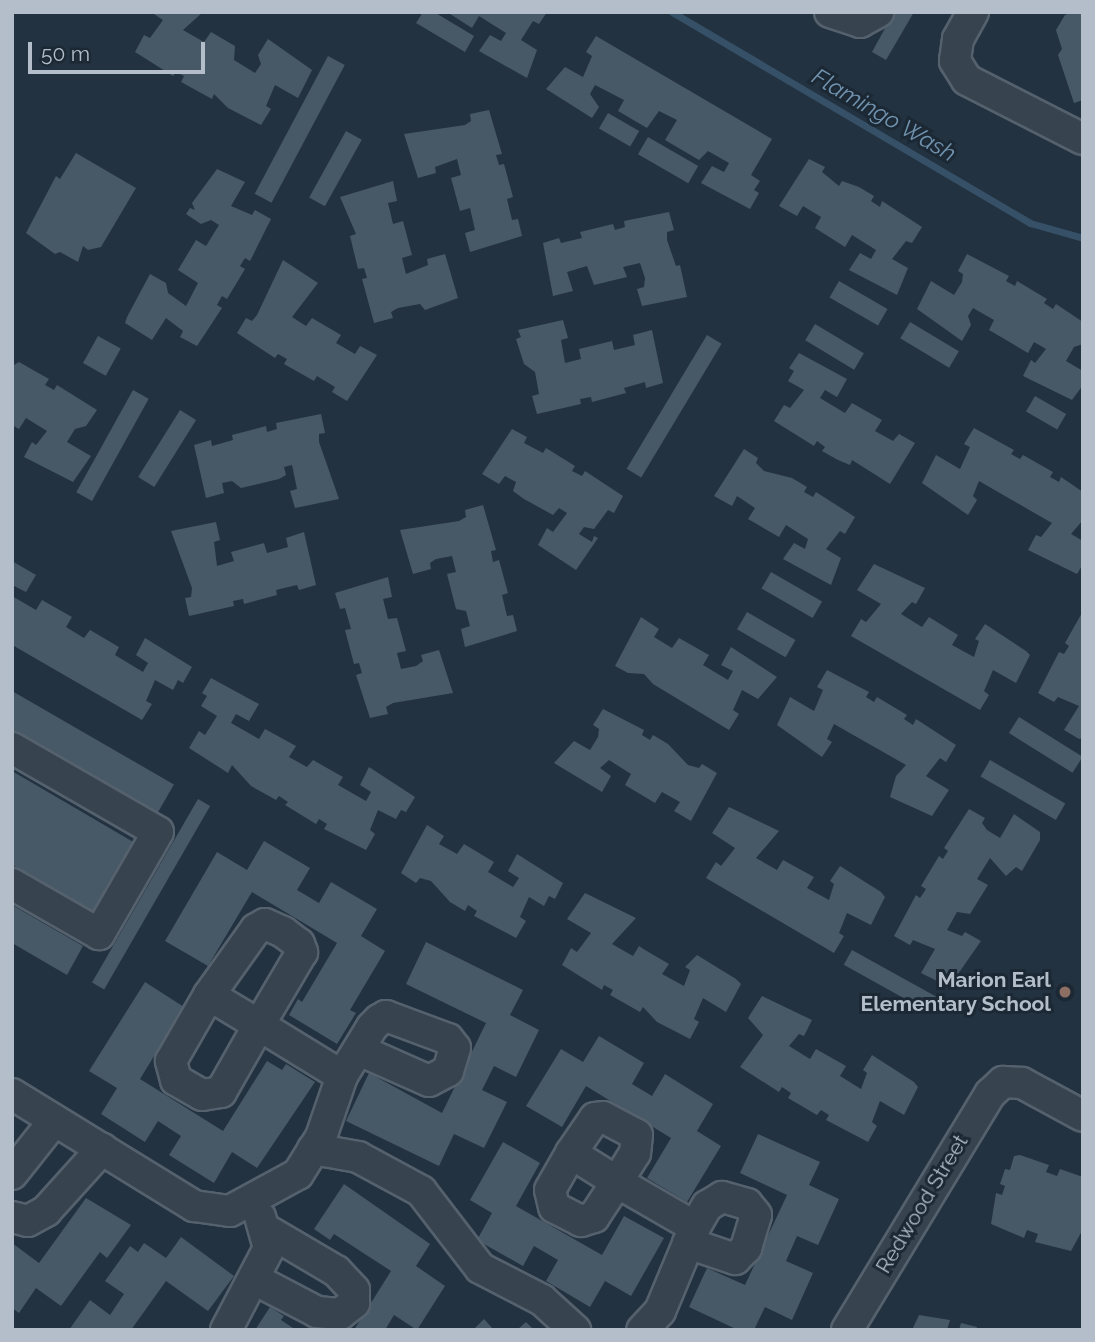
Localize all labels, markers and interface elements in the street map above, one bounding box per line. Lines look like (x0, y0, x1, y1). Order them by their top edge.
scale bar (32, 28, 208, 72)
text: 50 m (41, 41, 90, 66)
water label: Flamingo Wash (807, 62, 961, 168)
place label: Marion Earl Elementary School (860, 967, 1051, 1017)
marker: Marion Earl Elementary School (1057, 984, 1073, 1000)
street label: Redwood Street (871, 1130, 973, 1278)

